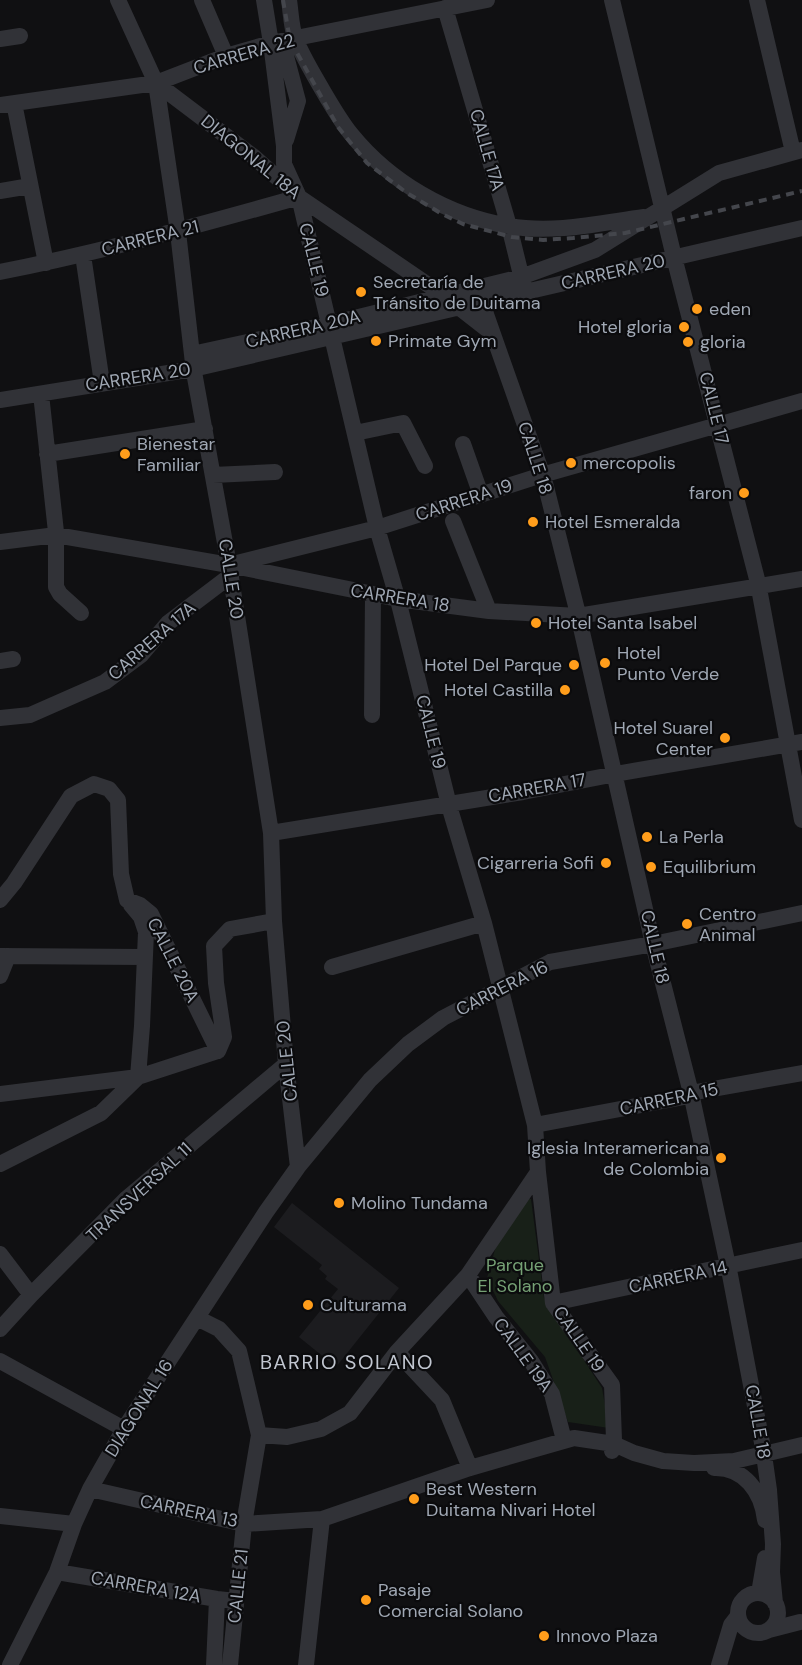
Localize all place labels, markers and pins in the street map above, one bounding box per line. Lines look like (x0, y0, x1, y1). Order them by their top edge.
place label: Secretaría de Tránsito de Duitama (373, 270, 540, 315)
marker: Secretaría de Tránsito de Duitama (354, 285, 368, 299)
place label: eden (709, 297, 751, 321)
marker: eden (690, 302, 704, 316)
place label: Hotel gloria (578, 315, 672, 339)
marker: Hotel gloria (677, 320, 691, 334)
place label: Primate Gym (388, 329, 497, 353)
place label: gloria (700, 330, 746, 354)
marker: Primate Gym (369, 334, 383, 348)
marker: gloria (681, 335, 695, 349)
place label: Bienestar Familiar (137, 432, 215, 477)
marker: Bienestar Familiar (118, 447, 132, 461)
place label: mercopolis (583, 451, 676, 475)
marker: mercopolis (564, 456, 578, 470)
place label: faron (689, 481, 732, 505)
marker: faron (737, 486, 751, 500)
place label: Hotel Esmeralda (545, 510, 680, 534)
marker: Hotel Esmeralda (526, 515, 540, 529)
place label: Hotel Santa Isabel (548, 611, 697, 635)
marker: Hotel Santa Isabel (529, 616, 543, 630)
place label: Hotel Punto Verde (617, 641, 719, 686)
place label: Hotel Del Parque (424, 653, 562, 677)
marker: Hotel Punto Verde (598, 656, 612, 670)
marker: Hotel Del Parque (567, 658, 581, 672)
place label: Hotel Castilla (444, 678, 553, 702)
marker: Hotel Castilla (558, 683, 572, 697)
place label: Hotel Suarel Center (613, 716, 713, 761)
marker: Hotel Suarel Center (718, 731, 732, 745)
place label: La Perla (659, 825, 724, 849)
marker: La Perla (640, 830, 654, 844)
place label: Cigarreria Sofi (477, 851, 594, 875)
place label: Equilibrium (663, 855, 756, 879)
marker: Cigarreria Sofi (599, 856, 613, 870)
marker: Equilibrium (644, 860, 658, 874)
place label: Centro Animal (699, 902, 757, 947)
marker: Centro Animal (680, 917, 694, 931)
place label: Iglesia Interamericana de Colombia (527, 1136, 709, 1181)
marker: Iglesia Interamericana de Colombia (714, 1151, 728, 1165)
place label: Molino Tundama (351, 1191, 488, 1215)
marker: Molino Tundama (332, 1196, 346, 1210)
place label: Culturama (320, 1293, 407, 1317)
marker: Culturama (301, 1298, 315, 1312)
place label: Best Western Duitama Nivari Hotel (426, 1477, 595, 1522)
marker: Best Western Duitama Nivari Hotel (407, 1492, 421, 1506)
place label: Pasaje Comercial Solano (378, 1578, 523, 1623)
marker: Pasaje Comercial Solano (359, 1593, 373, 1607)
place label: Innovo Plaza (556, 1624, 658, 1648)
marker: Innovo Plaza (537, 1629, 551, 1643)

